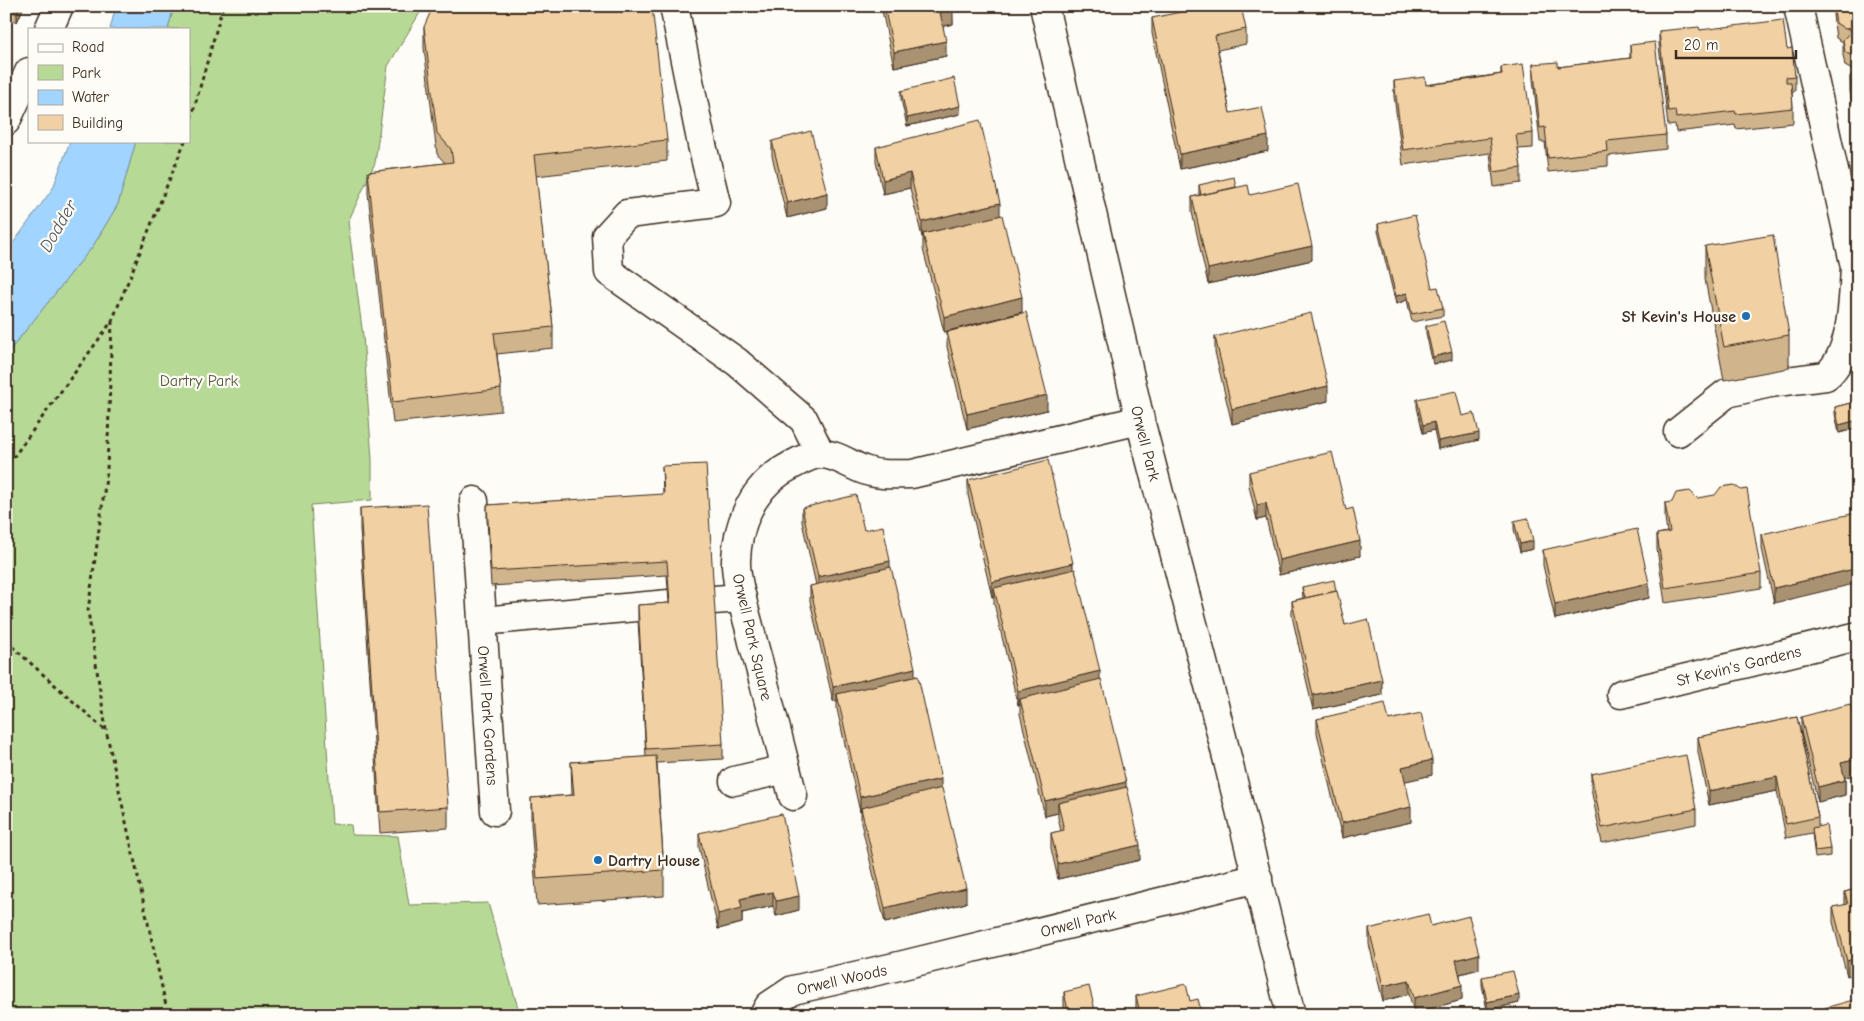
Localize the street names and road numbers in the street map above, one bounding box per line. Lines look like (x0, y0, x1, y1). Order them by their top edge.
street label: Orwell Park (1127, 404, 1164, 483)
street label: Orwell Park Square (729, 572, 775, 703)
street label: St Kevin's Gardens (1675, 642, 1803, 690)
street label: Orwell Park Gardens (474, 645, 501, 786)
street label: Orwell Park (1039, 905, 1118, 941)
street label: Orwell Woods (795, 961, 889, 999)

